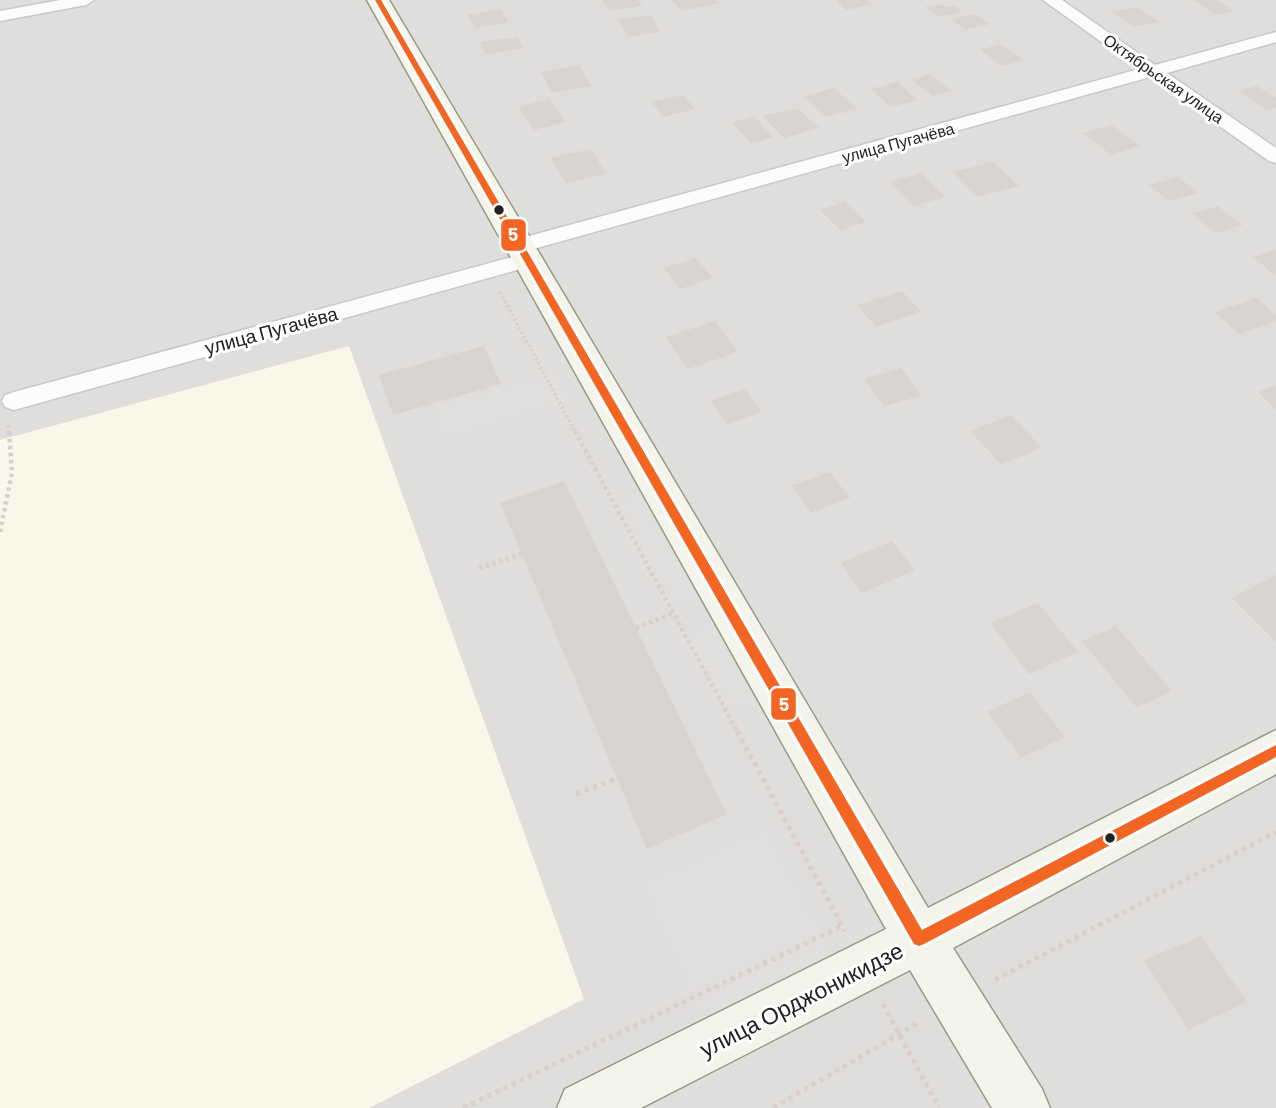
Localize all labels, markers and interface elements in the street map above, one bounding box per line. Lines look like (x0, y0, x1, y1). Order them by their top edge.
street label: Октябрьская улица (1100, 29, 1228, 127)
street label: улица Пугачёва (840, 118, 956, 166)
unlabelled marker (492, 203, 506, 217)
line badge: 5 (500, 218, 527, 252)
text: 5 (508, 222, 518, 245)
street label: улица Пугачёва (202, 301, 340, 359)
line badge: 5 (770, 687, 797, 721)
text: 5 (779, 692, 789, 715)
unlabelled marker (1103, 831, 1117, 845)
street label: улица Орджоникидзе (695, 936, 907, 1062)

